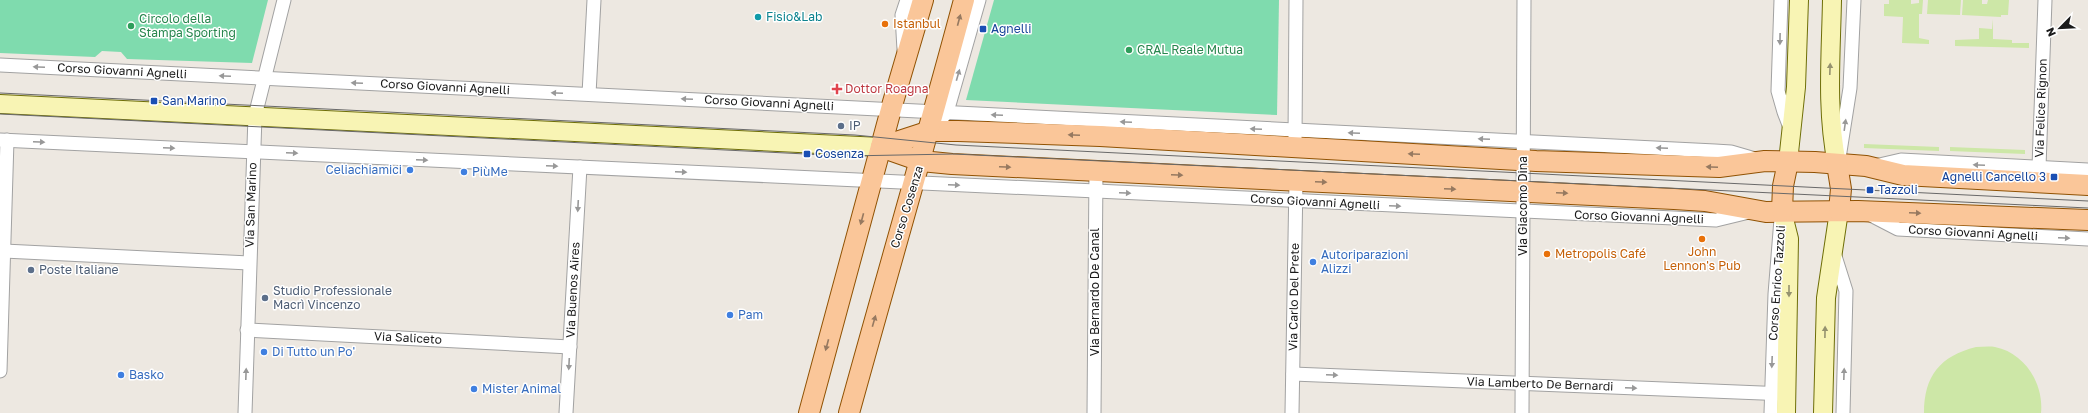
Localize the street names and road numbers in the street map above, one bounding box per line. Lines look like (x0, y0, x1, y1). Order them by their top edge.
street label: Via Felice Rignon (2031, 58, 2050, 158)
street label: Corso Giovanni Agnelli (57, 60, 187, 81)
street label: Corso Giovanni Agnelli (380, 76, 510, 97)
street label: Corso Giovanni Agnelli (704, 92, 834, 113)
street label: Via Giacomo Dina (1515, 156, 1530, 256)
street label: Via San Marino (242, 162, 259, 248)
street label: Corso Cosenza (887, 164, 926, 250)
street label: Corso Giovanni Agnelli (1250, 191, 1380, 212)
street label: Corso Giovanni Agnelli (1574, 207, 1704, 226)
street label: Corso Giovanni Agnelli (1908, 222, 2038, 243)
street label: Corso Enrico Tazzoli (1765, 225, 1788, 341)
street label: Via Bernardo De Canal (1087, 228, 1102, 356)
street label: Via Buenos Aires (562, 241, 583, 338)
street label: Via Carlo Del Prete (1285, 243, 1302, 351)
street label: Via Saliceto (374, 328, 442, 347)
street label: Via Lamberto De Bernardi (1466, 373, 1614, 394)

